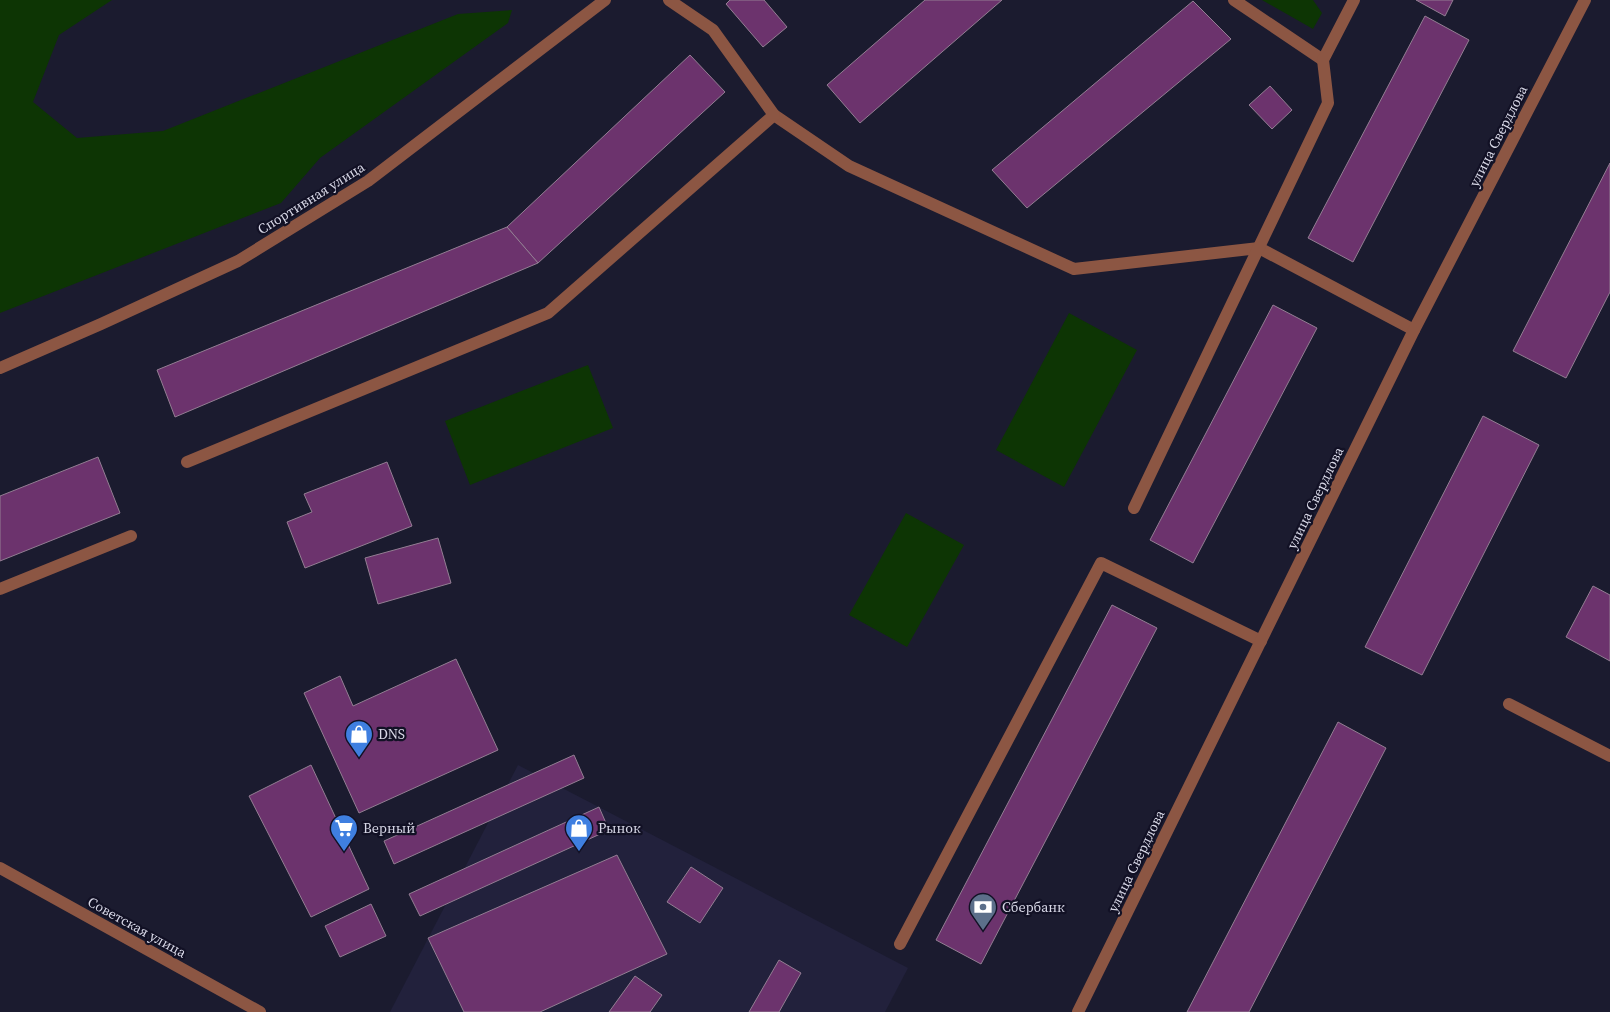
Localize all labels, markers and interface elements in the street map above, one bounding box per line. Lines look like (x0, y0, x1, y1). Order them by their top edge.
street label: улица Свердлова (1464, 81, 1533, 190)
street label: Спортивная улица (254, 156, 369, 239)
street label: улица Свердлова (1282, 443, 1349, 552)
shop icon: DNS (344, 719, 374, 758)
place label: DNS (378, 724, 405, 744)
street label: улица Свердлова (1103, 806, 1170, 915)
supermarket icon: Верный (329, 813, 359, 852)
shop icon: Рынок (564, 813, 594, 852)
place label: Верный (363, 818, 415, 838)
place label: Рынок (598, 818, 641, 838)
street label: Советская улица (84, 892, 191, 963)
bank icon: Сбербанк (968, 892, 998, 931)
place label: Сбербанк (1002, 897, 1065, 917)

